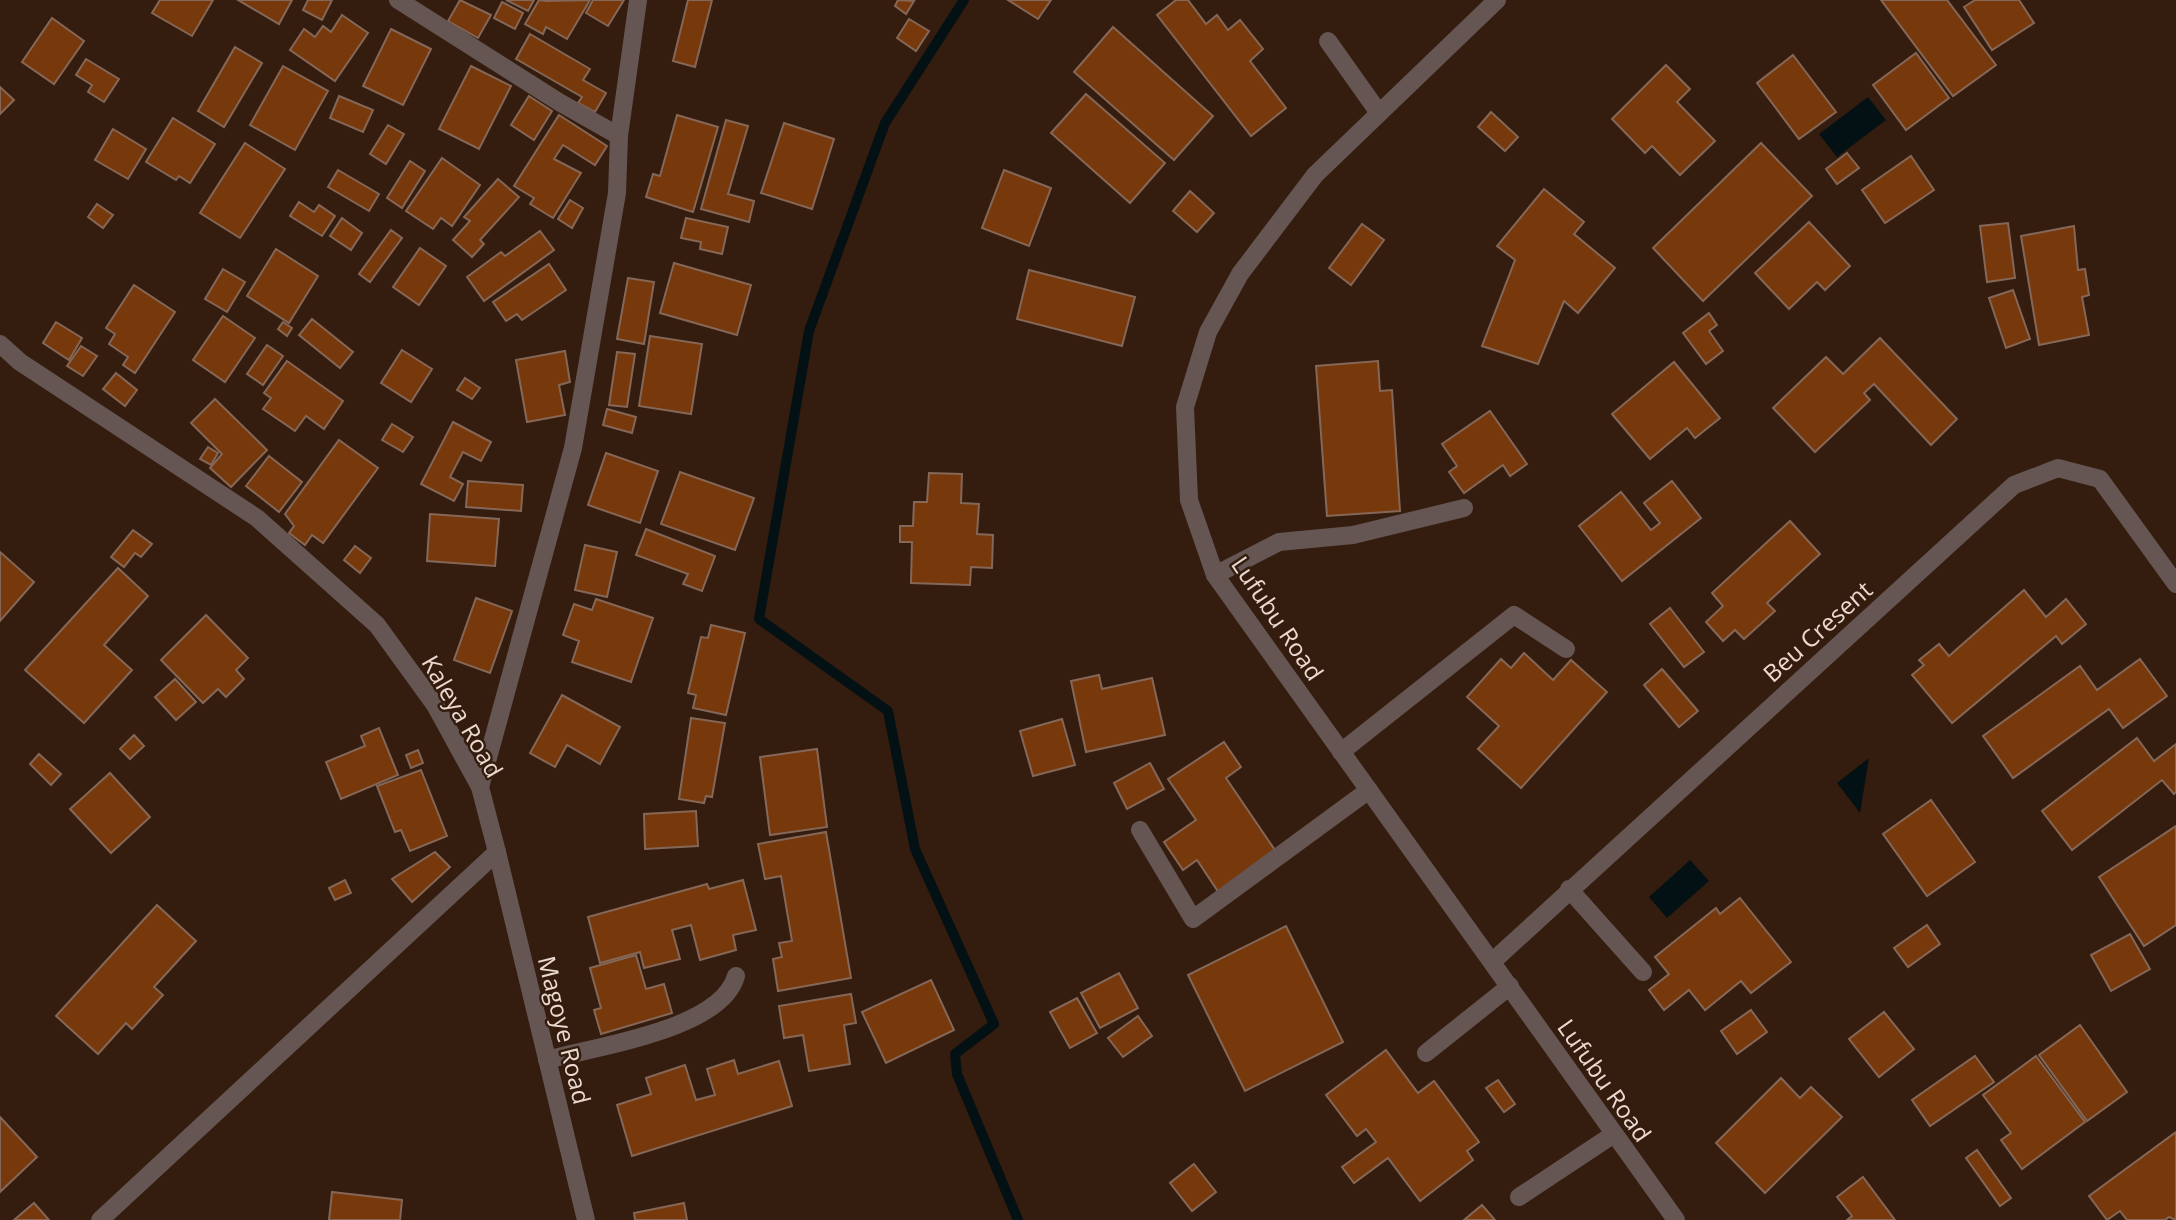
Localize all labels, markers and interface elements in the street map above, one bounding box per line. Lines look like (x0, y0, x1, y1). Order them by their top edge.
street label: Lufubu Road (1224, 550, 1332, 686)
street label: Beu Cresent (1755, 573, 1879, 689)
street label: Kaleya Road (415, 649, 511, 783)
street label: Magoye Road (531, 953, 599, 1107)
street label: Lufubu Road (1550, 1012, 1660, 1148)

